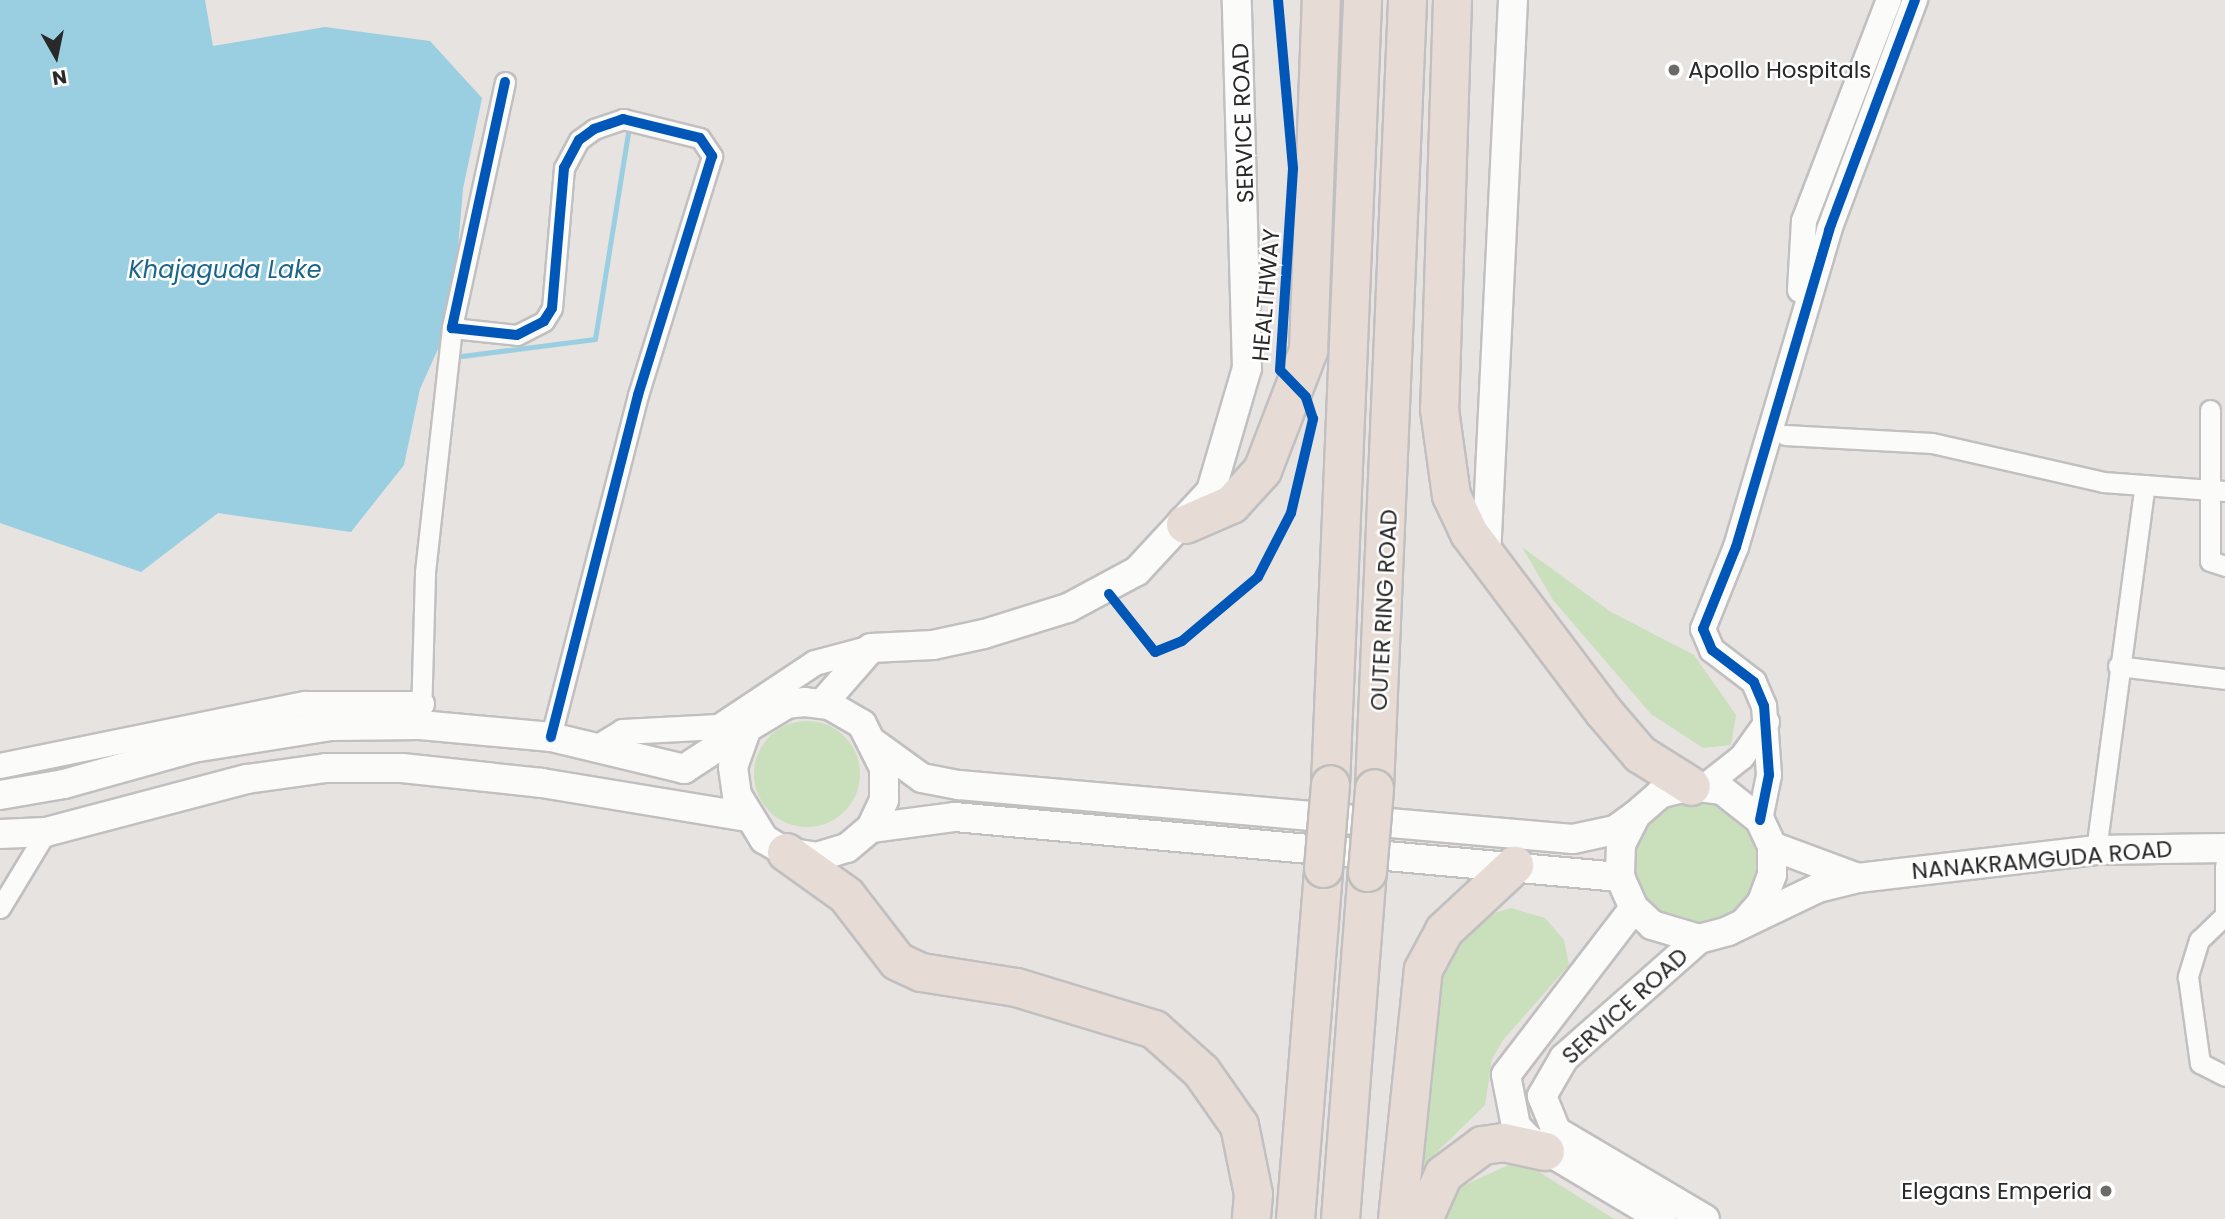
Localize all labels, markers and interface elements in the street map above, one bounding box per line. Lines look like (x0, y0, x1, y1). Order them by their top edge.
north arrow (21, 21, 91, 91)
street label: SERVICE ROAD (1226, 43, 1260, 203)
place label: Apollo Hospitals (1688, 56, 1871, 84)
marker: Apollo Hospitals (1666, 62, 1682, 78)
text: N (50, 63, 69, 92)
street label: HEALTHWAY (1246, 228, 1286, 362)
water label: Khajaguda Lake (128, 256, 322, 284)
street label: OUTER RING ROAD (1365, 509, 1403, 711)
street label: NANAKRAMGUDA ROAD (1911, 835, 2173, 885)
street label: SERVICE ROAD (1556, 942, 1694, 1070)
place label: Elegans Emperia (1901, 1177, 2092, 1205)
marker: Elegans Emperia (2098, 1183, 2114, 1199)

